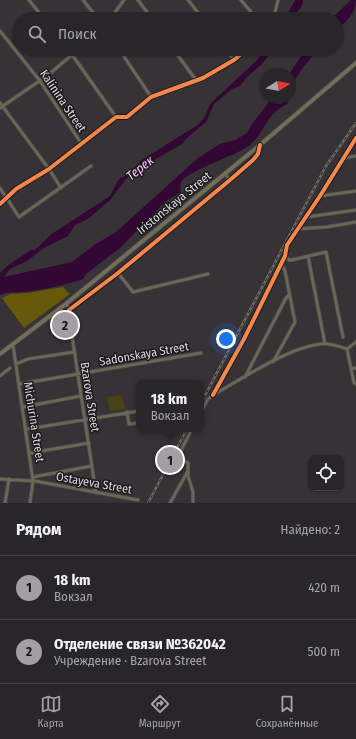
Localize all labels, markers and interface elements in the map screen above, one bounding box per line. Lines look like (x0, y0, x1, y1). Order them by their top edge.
search box (12, 12, 344, 56)
icon: search (26, 23, 48, 45)
text: Поиск (58, 25, 96, 43)
street label: Kalinina Street (37, 67, 89, 135)
north arrow (260, 68, 296, 104)
water label: Терек (123, 152, 157, 184)
street label: Iristonskaya Street (134, 169, 214, 237)
pin: 2 (52, 310, 78, 340)
your location (216, 329, 236, 349)
street label: Sadonskaya Street (98, 339, 190, 369)
street label: Bzarova Street (78, 361, 102, 433)
popup (136, 380, 204, 432)
street label: Michurina Street (21, 381, 47, 463)
text: 18 km (151, 390, 187, 408)
text: Вокзал (151, 408, 189, 423)
pin: 1 (157, 445, 183, 475)
map controls (308, 455, 344, 491)
button: locate (308, 455, 344, 491)
street label: Ostayeva Street (55, 469, 133, 497)
text: Рядом (16, 519, 61, 540)
text: Найдено: 2 (281, 522, 340, 537)
text: 18 km (54, 571, 90, 589)
text: 1 (26, 580, 32, 595)
text: 420 m (308, 580, 340, 595)
text: Вокзал (54, 589, 93, 604)
text: Отделение связи №362042 (54, 635, 226, 653)
text: 2 (26, 644, 32, 659)
text: 500 m (307, 644, 340, 659)
text: Учреждение · Bzarova Street (54, 653, 207, 668)
tab: Карта (37, 693, 64, 730)
tab: Маршрут (139, 693, 181, 730)
tab: Сохранённые (256, 693, 319, 730)

